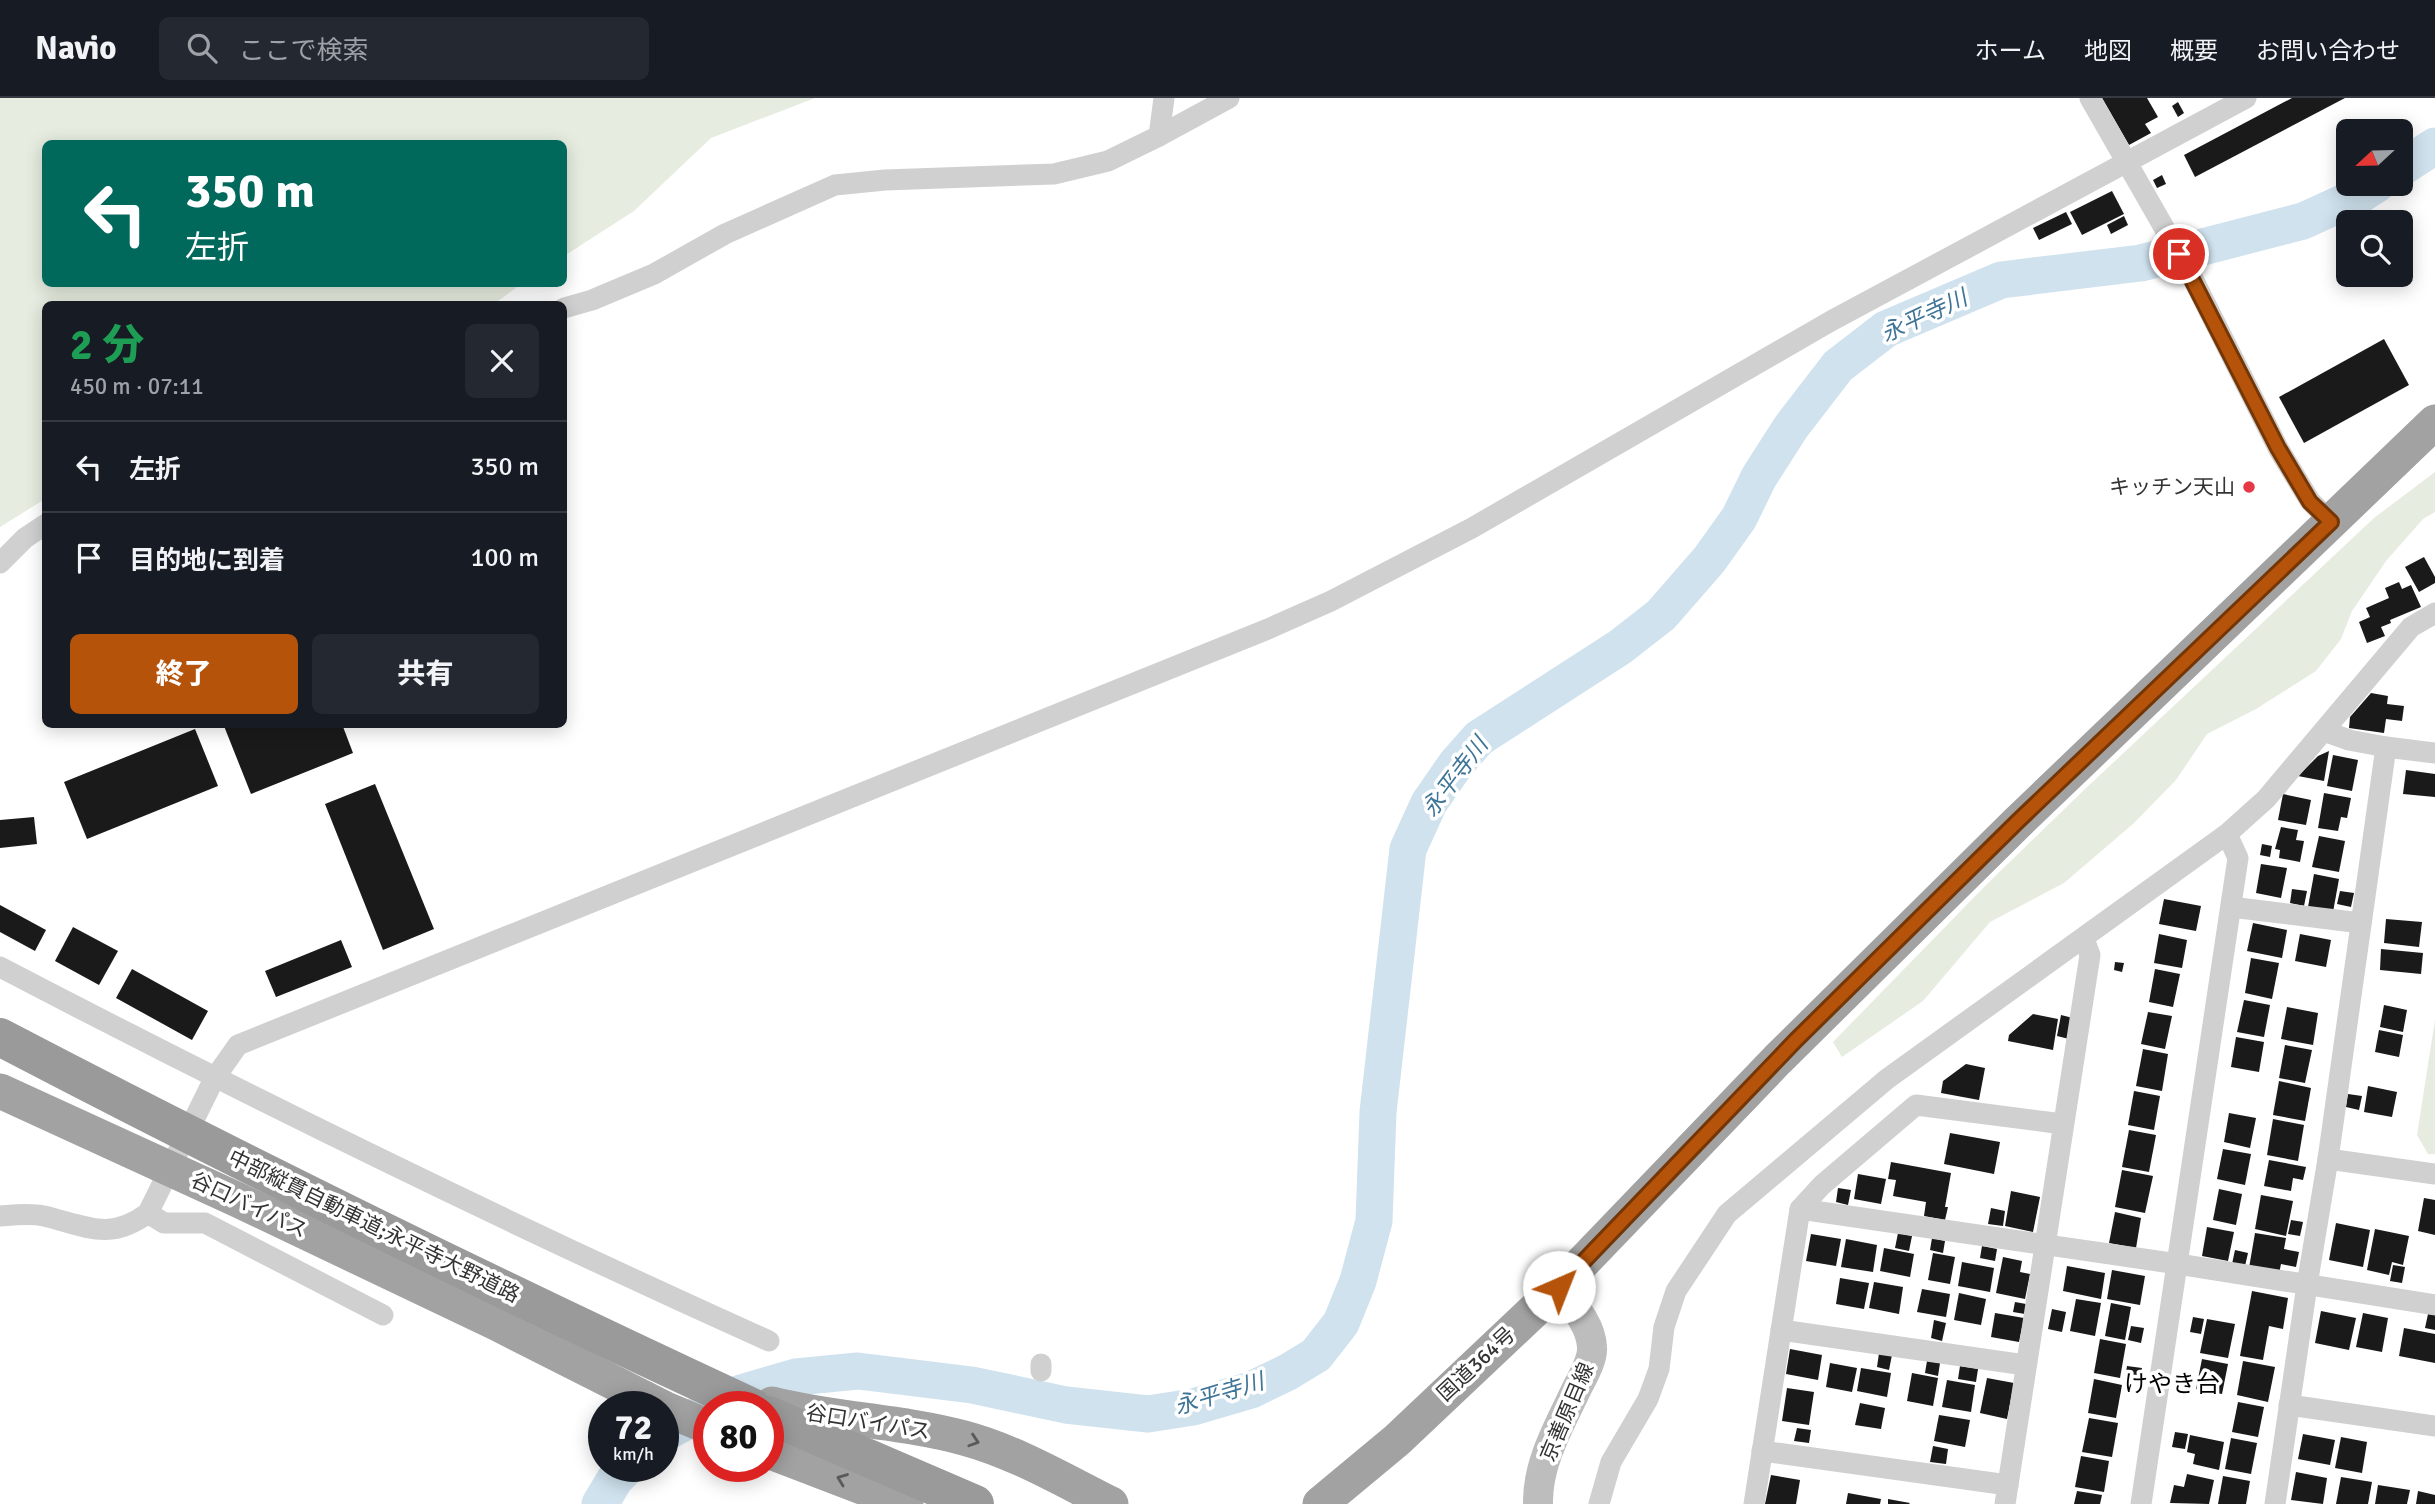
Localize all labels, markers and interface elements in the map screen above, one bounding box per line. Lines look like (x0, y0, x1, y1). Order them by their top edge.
search box (159, 17, 649, 80)
text: Navio (35, 28, 117, 69)
icon: search (183, 29, 221, 67)
text: ここで検索 (239, 35, 369, 67)
text: ホーム (1975, 36, 2046, 66)
text: 地図 (2084, 36, 2132, 66)
text: 概要 (2170, 36, 2218, 66)
text: お問い合わせ (2256, 36, 2400, 66)
north arrow (2336, 119, 2413, 196)
map controls (2336, 119, 2413, 287)
text: 350 m (185, 161, 315, 221)
icon: left (70, 168, 161, 259)
button: search (2336, 210, 2413, 287)
pin (2149, 224, 2209, 284)
text: 左折 (185, 228, 249, 267)
icon: arrive (2160, 235, 2198, 273)
water label: 永平寺川 (1876, 282, 1975, 349)
text: 2 分 (70, 320, 144, 371)
button: close (465, 324, 539, 398)
text: 450 m · 07:11 (70, 372, 204, 401)
icon: left (70, 448, 108, 486)
text: 350 m (470, 451, 539, 483)
text: 左折 (129, 454, 181, 486)
place label: キッチン天山 (2109, 474, 2235, 500)
marker: キッチン天山 (2241, 479, 2257, 495)
icon: arrive (70, 539, 108, 577)
text: 100 m (470, 542, 539, 574)
text: 目的地に到着 (129, 545, 285, 577)
button: 終了 (70, 634, 298, 714)
button: 共有 (312, 634, 539, 714)
water label: 永平寺川 (1416, 729, 1496, 822)
street label: 中部縦貫自動車道;永平寺大野道路 (224, 1144, 524, 1308)
street label: 谷口バイパス (187, 1167, 311, 1243)
position arrow (1522, 1250, 1596, 1324)
street label: 国道364号 (1432, 1321, 1520, 1407)
street label: 京善原目線 (1535, 1359, 1599, 1465)
water label: 永平寺川 (1171, 1366, 1270, 1421)
district label: けやき台 (2124, 1369, 2220, 1399)
speed limit sign: 80 (693, 1391, 784, 1482)
street label: 谷口バイパス (804, 1399, 932, 1445)
text: 72 (615, 1406, 652, 1449)
one-way arrow (968, 1433, 980, 1448)
text: km/h (613, 1443, 654, 1465)
one-way arrow (837, 1474, 849, 1488)

